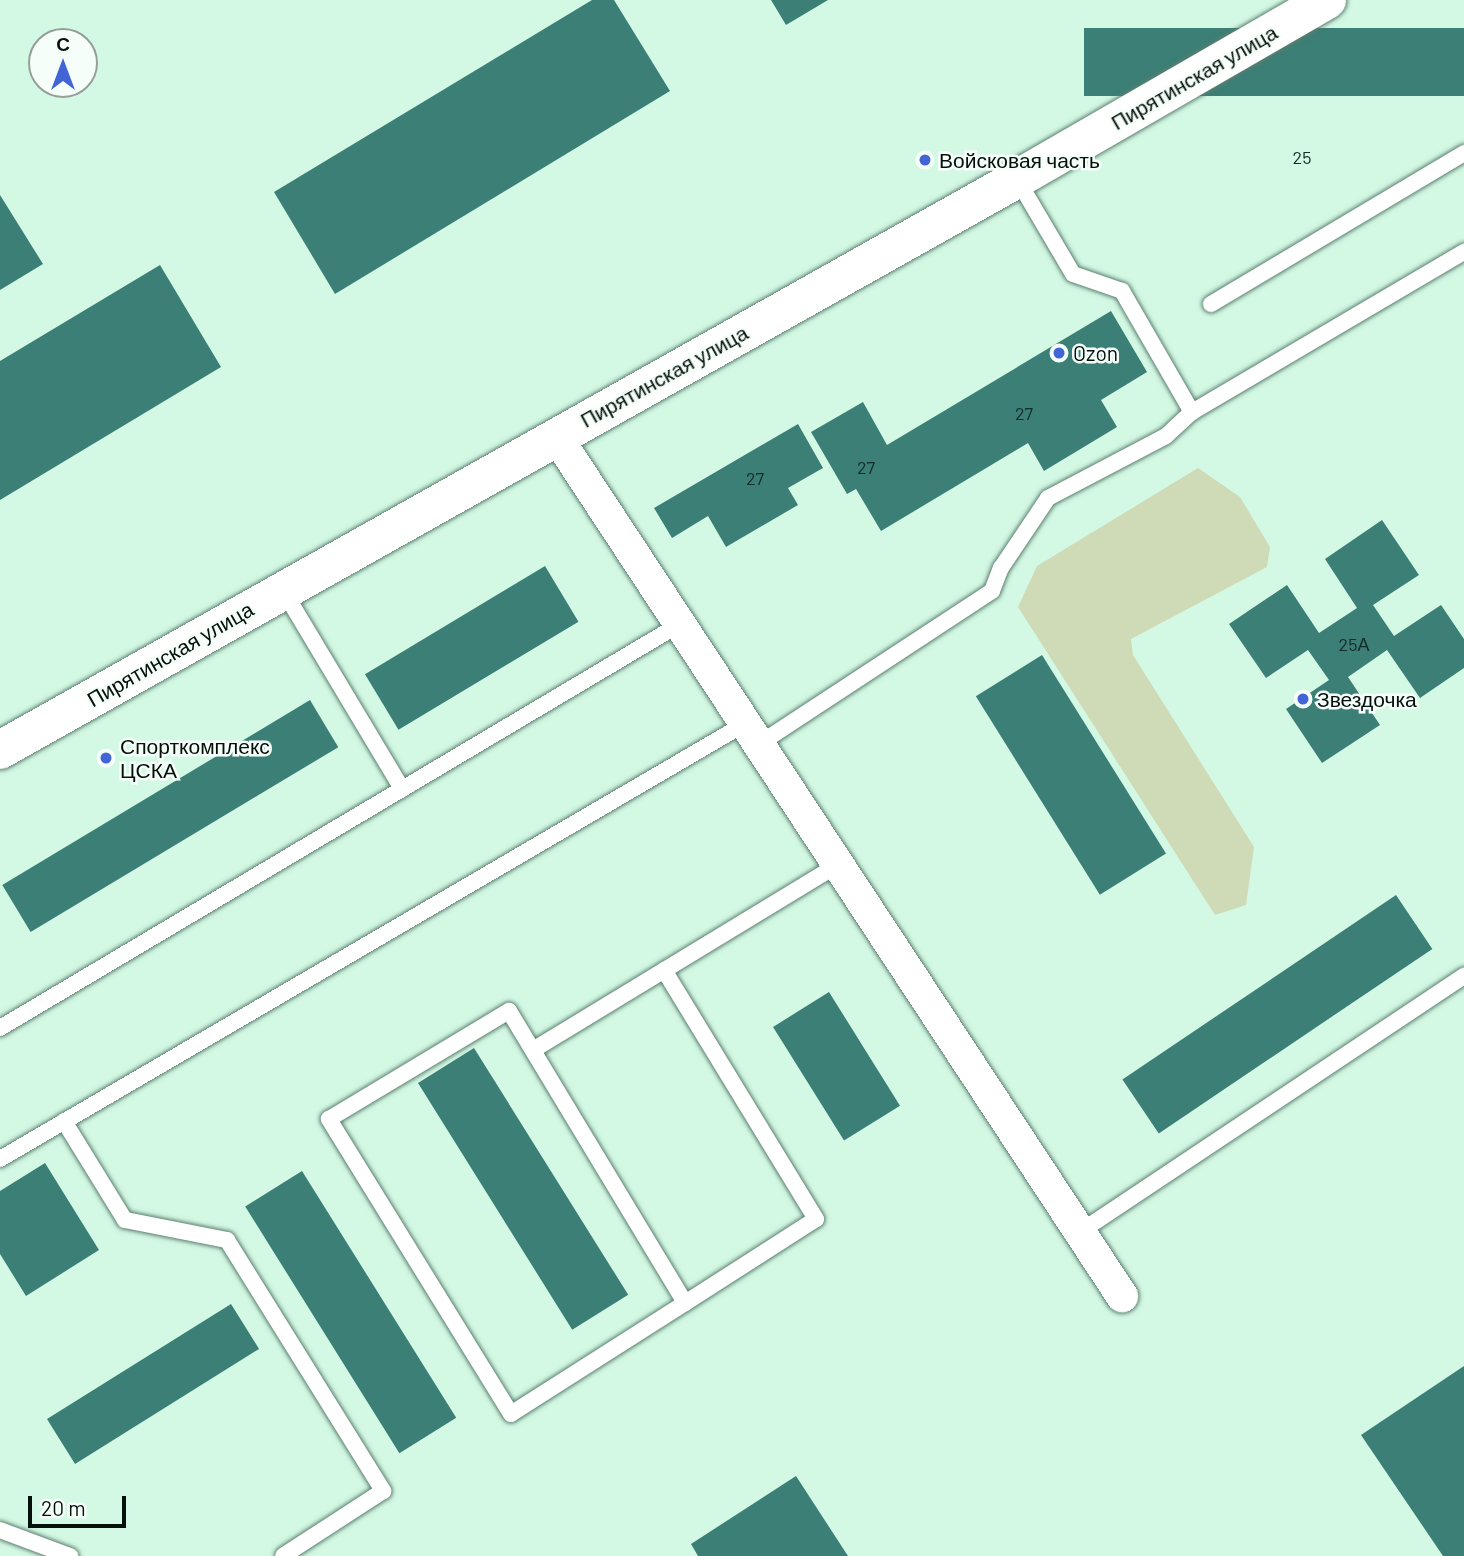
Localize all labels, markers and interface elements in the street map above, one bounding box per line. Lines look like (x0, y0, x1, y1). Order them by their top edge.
street label: Пирятинская улица (1106, 19, 1282, 135)
north arrow (28, 28, 98, 98)
text: С (56, 32, 70, 55)
house number: 25 (1293, 146, 1311, 168)
place label: Войсковая часть (939, 147, 1100, 173)
marker: Войсковая часть (917, 152, 933, 168)
street label: Пирятинская улица (576, 319, 752, 433)
place label: Ozon (1073, 340, 1118, 366)
marker: Ozon (1051, 345, 1067, 361)
house number: 27 (1015, 402, 1033, 424)
house number: 27 (857, 456, 875, 478)
house number: 27 (746, 467, 764, 489)
street label: Пирятинская улица (82, 596, 258, 712)
house number: 25А (1339, 633, 1369, 655)
place label: Звездочка (1317, 686, 1417, 712)
marker: Звездочка (1295, 691, 1311, 707)
place label: Спорткомплекс ЦСКА (120, 733, 270, 783)
marker: Спорткомплекс ЦСКА (98, 750, 114, 766)
scale bar (32, 1482, 130, 1526)
text: 20 m (41, 1495, 86, 1520)

